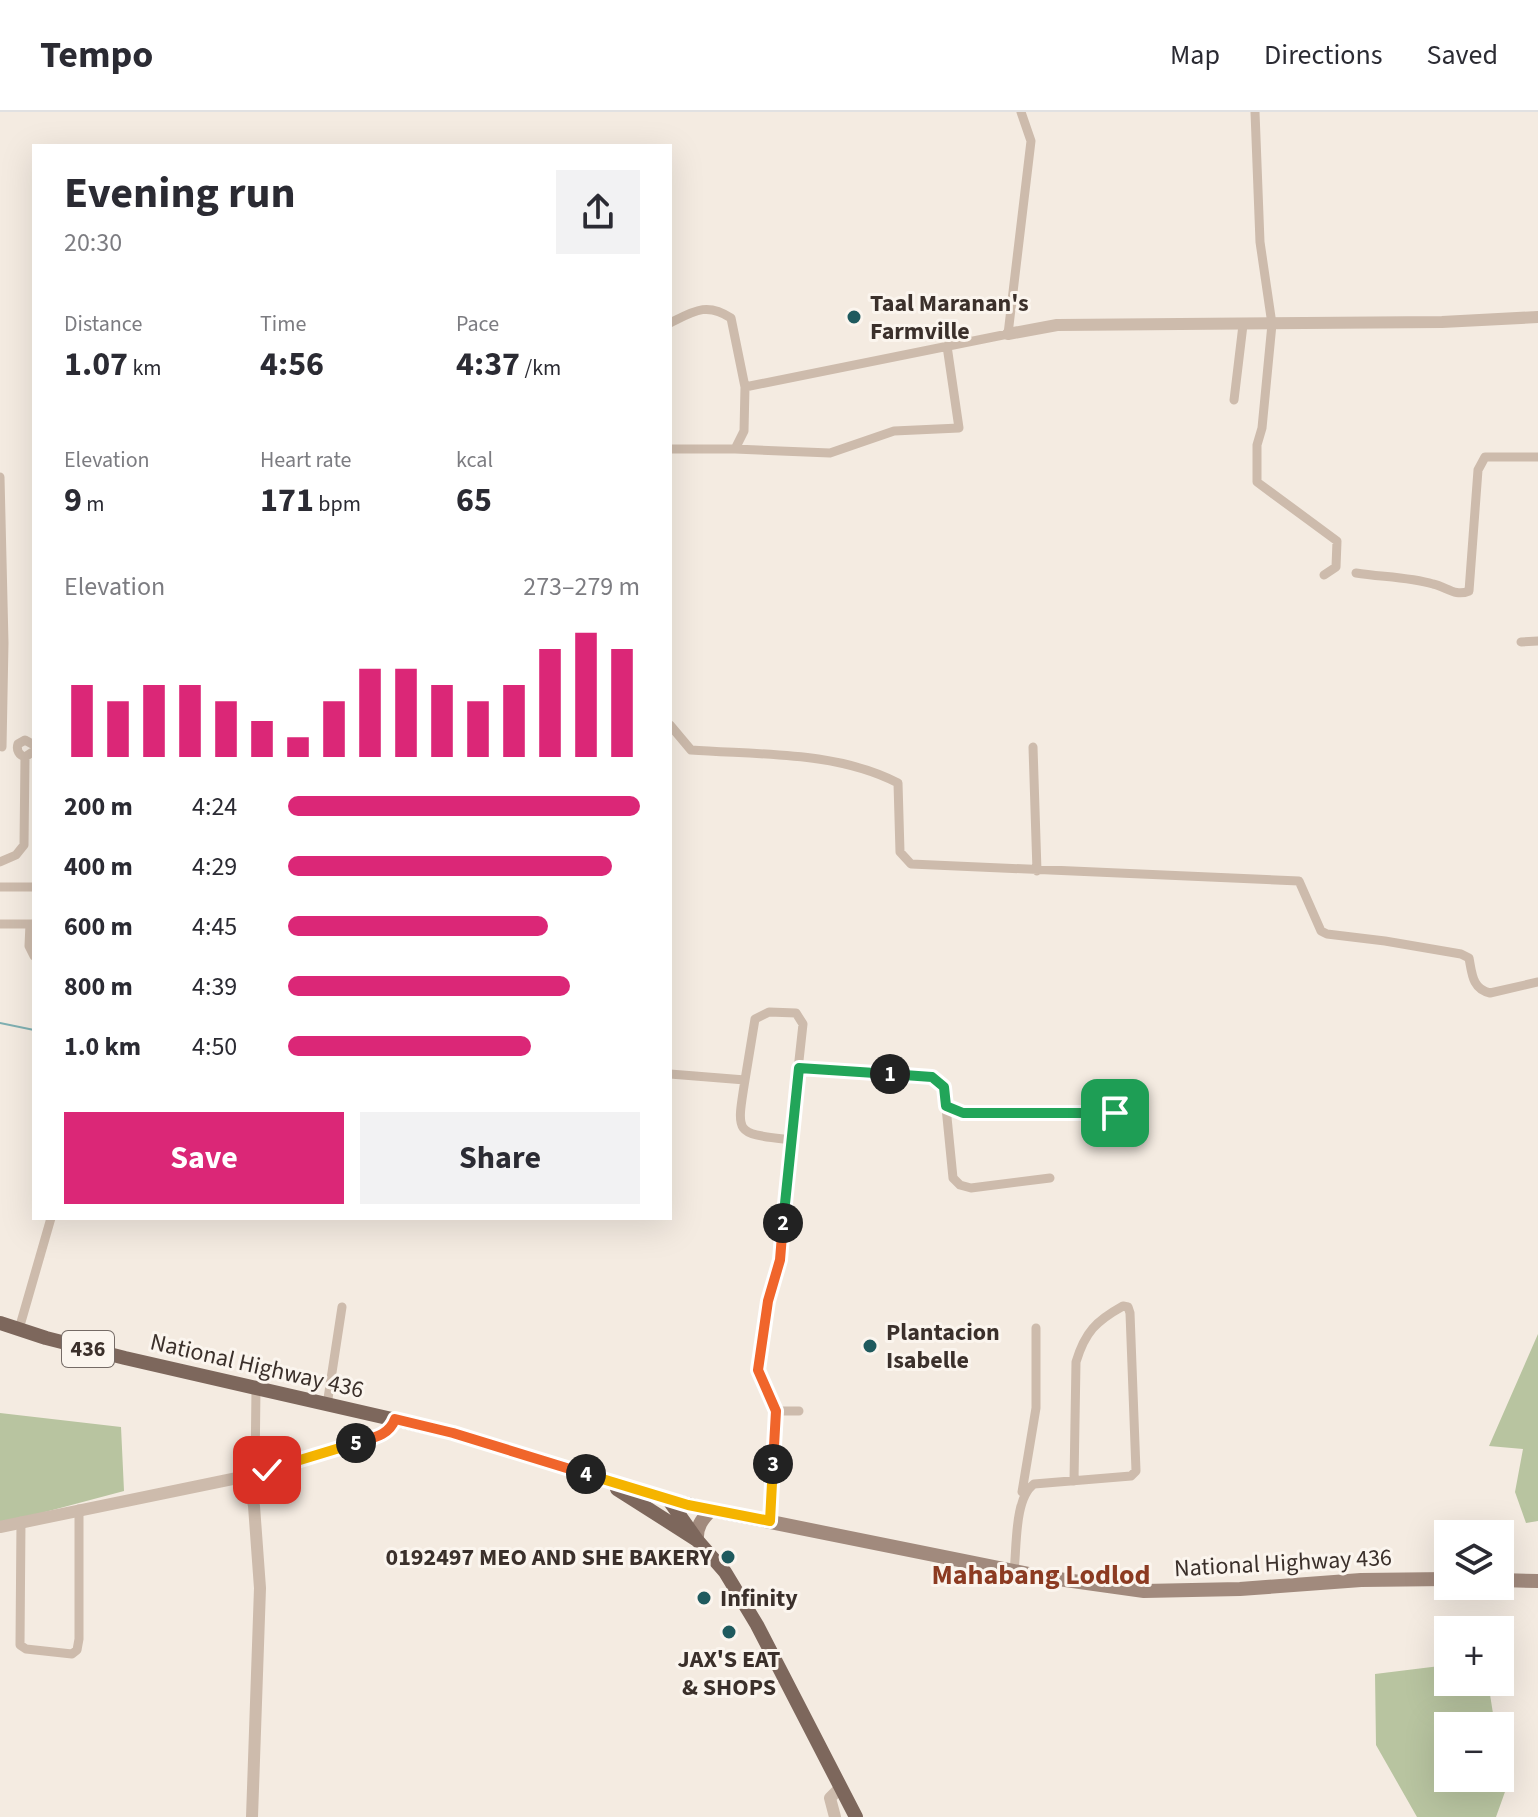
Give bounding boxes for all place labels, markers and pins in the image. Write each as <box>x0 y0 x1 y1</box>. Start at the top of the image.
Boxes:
place label: Taal Maranan's Farmville <box>870 286 1029 349</box>
marker: Taal Maranan's Farmville <box>845 308 863 326</box>
pin: 1 <box>870 1054 910 1094</box>
pin <box>1081 1079 1149 1147</box>
pin: 2 <box>763 1203 803 1243</box>
place label: Plantacion Isabelle <box>886 1315 1000 1378</box>
marker: Plantacion Isabelle <box>861 1337 879 1355</box>
pin: 5 <box>336 1423 376 1463</box>
pin <box>233 1436 301 1504</box>
pin: 3 <box>753 1444 793 1484</box>
pin: 4 <box>566 1454 606 1494</box>
place label: 0192497 MEO AND SHE BAKERY <box>385 1540 712 1575</box>
marker: 0192497 MEO AND SHE BAKERY <box>719 1548 737 1566</box>
place label: Infinity <box>720 1581 798 1616</box>
marker: Infinity <box>695 1589 713 1607</box>
marker: JAX'S EAT & SHOPS <box>720 1623 738 1641</box>
place label: JAX'S EAT & SHOPS <box>678 1642 780 1705</box>

